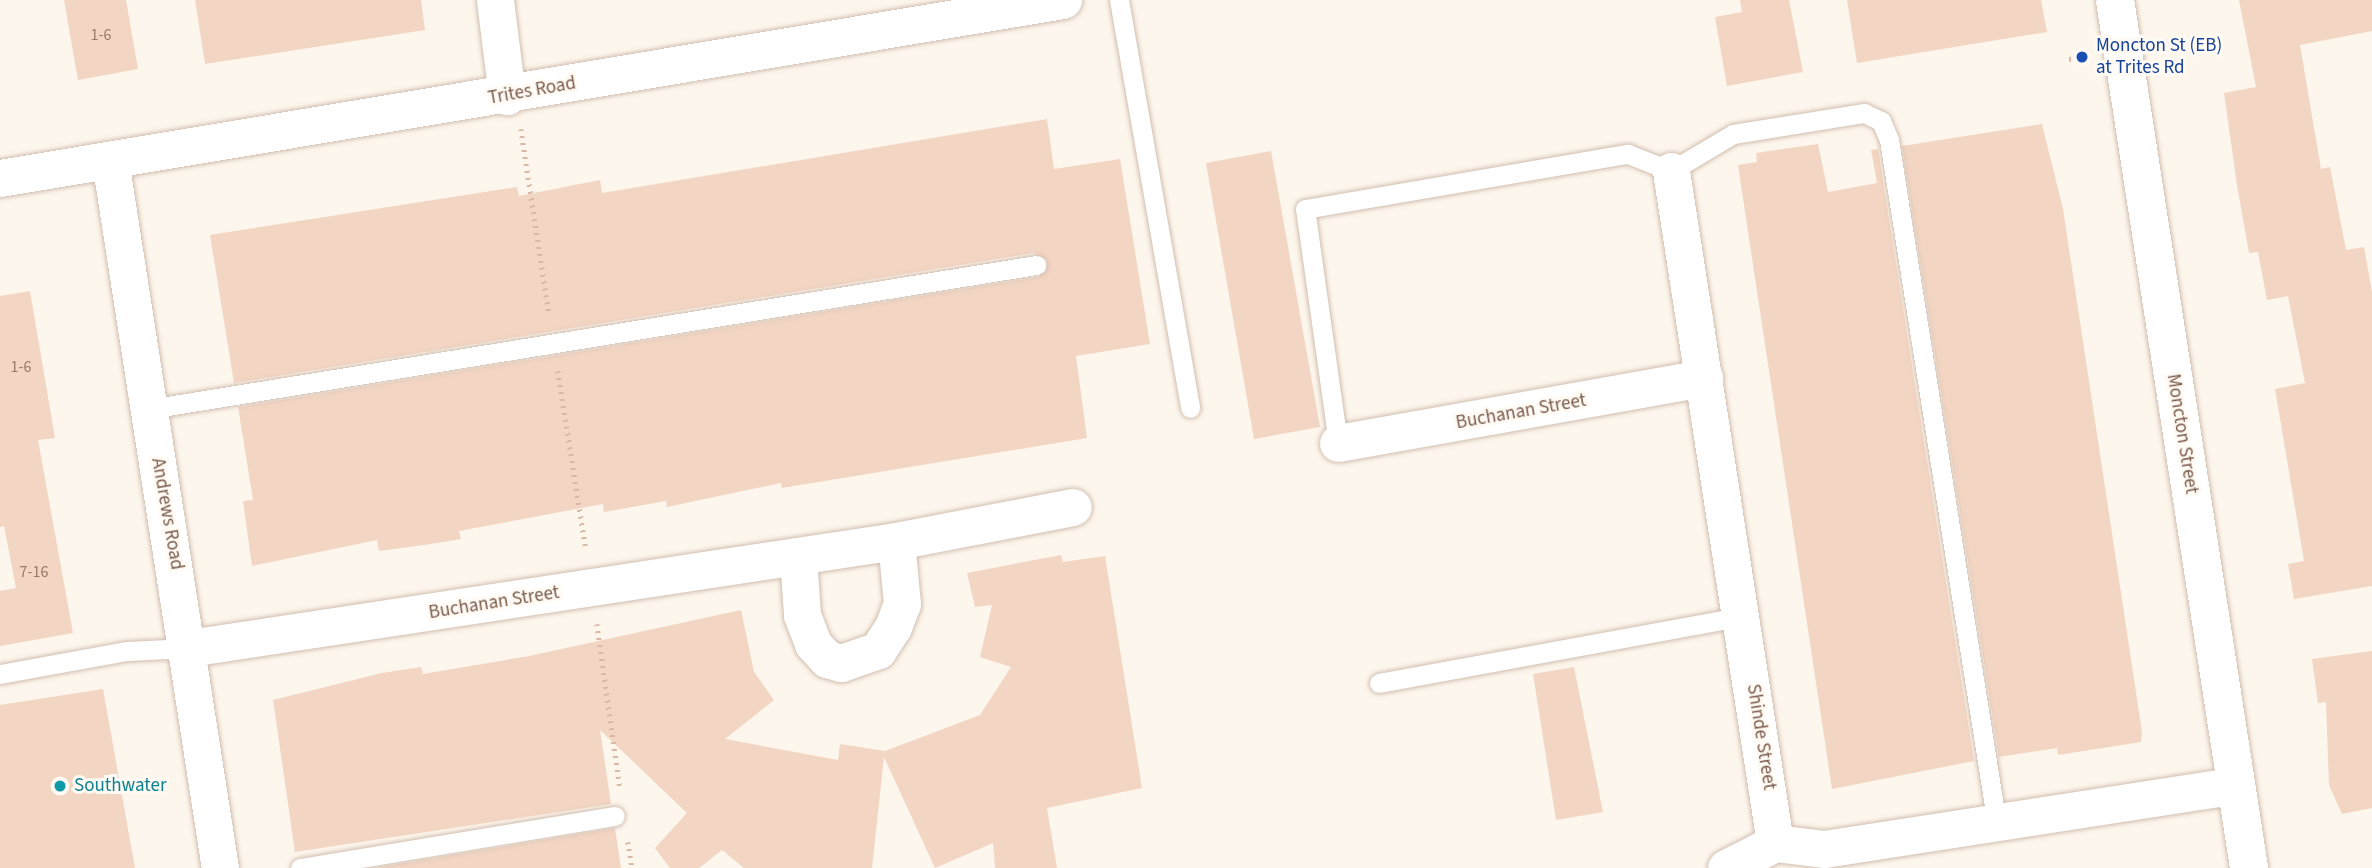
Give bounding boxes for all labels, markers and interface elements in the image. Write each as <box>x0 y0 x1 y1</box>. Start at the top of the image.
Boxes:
house number: 1-6 <box>91 25 111 45</box>
place label: Moncton St (EB) at Trites Rd <box>2096 35 2222 79</box>
marker: Moncton St (EB) at Trites Rd <box>2074 49 2090 65</box>
street label: Trites Road <box>486 72 578 110</box>
house number: 1-6 <box>11 357 31 377</box>
street label: Moncton Street <box>2161 372 2203 496</box>
street label: Buchanan Street <box>1454 389 1588 435</box>
street label: Andrews Road <box>146 456 188 572</box>
house number: 7-16 <box>20 562 48 582</box>
street label: Buchanan Street <box>427 581 561 625</box>
street label: Shinde Street <box>1741 682 1781 792</box>
place label: Southwater <box>74 775 167 797</box>
marker: Southwater <box>52 778 68 794</box>

